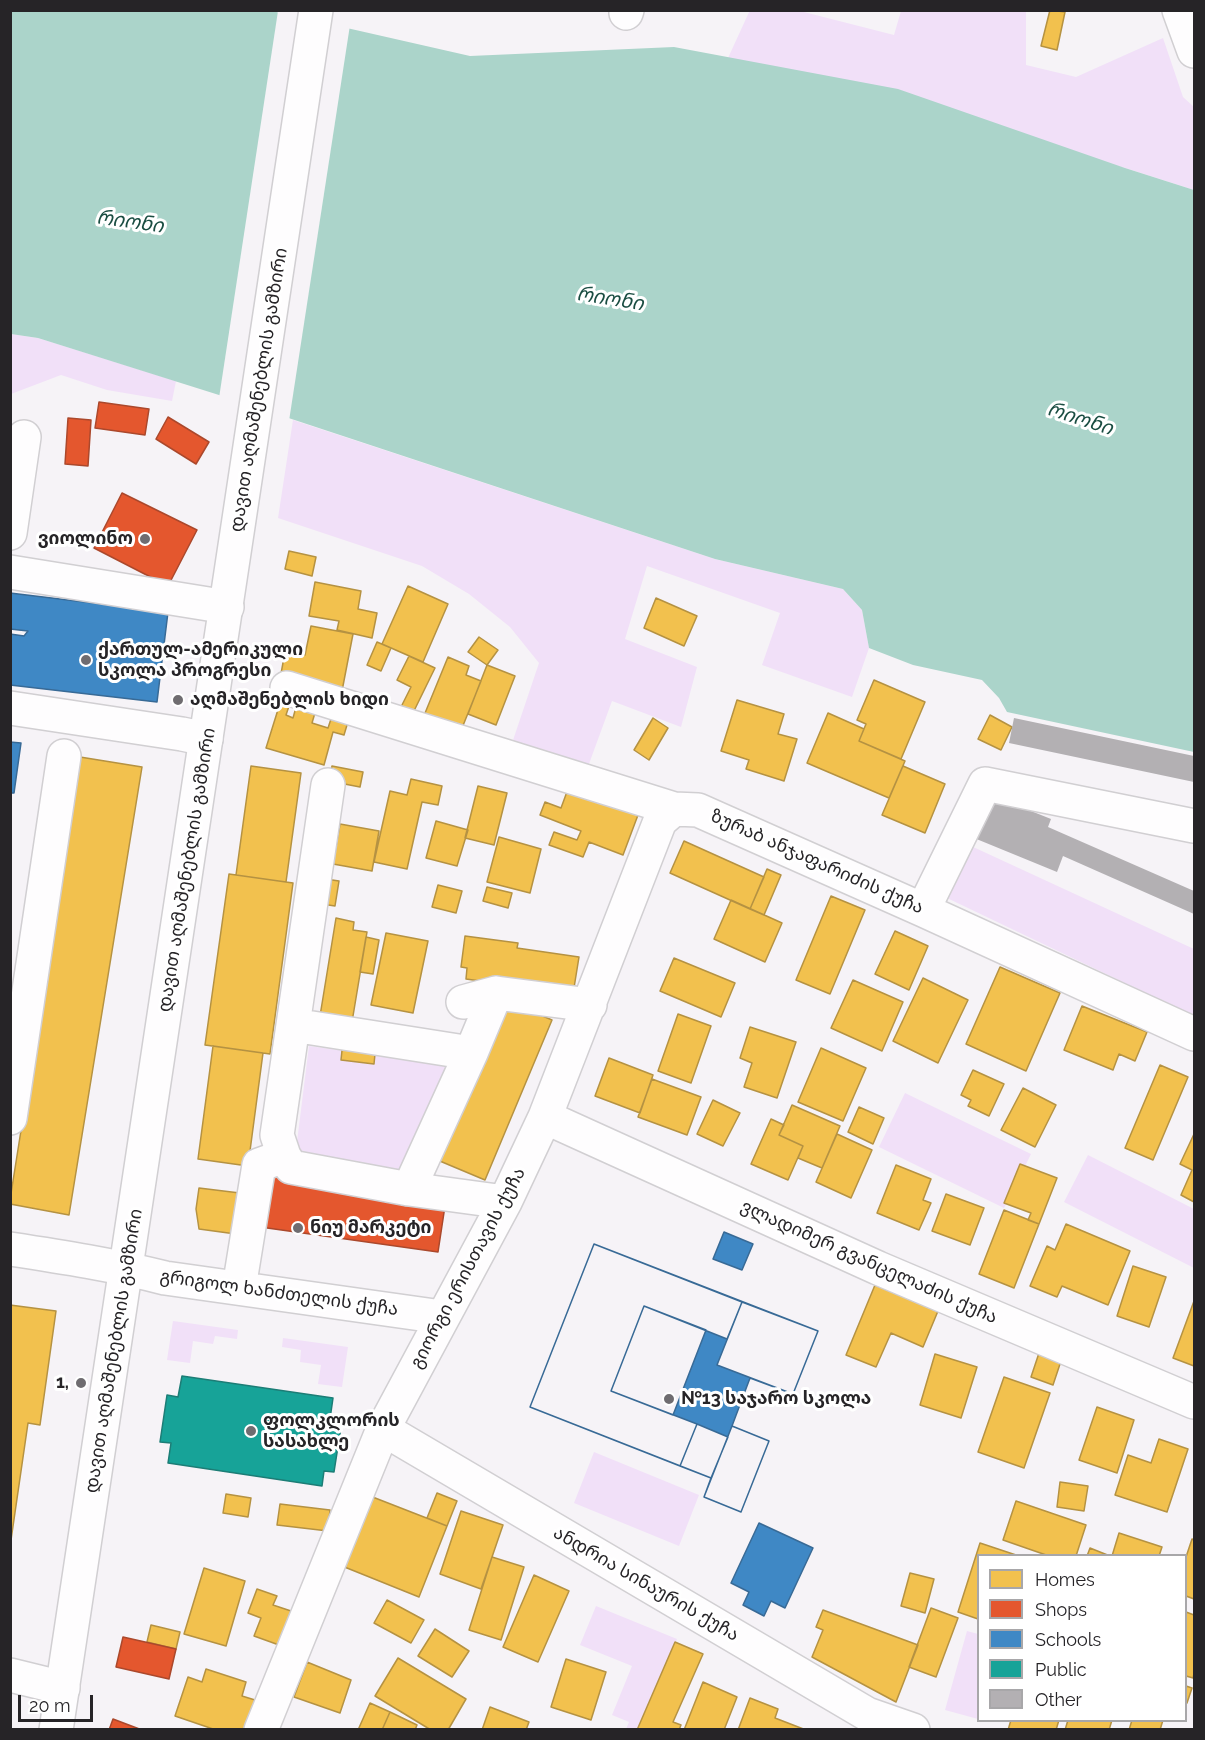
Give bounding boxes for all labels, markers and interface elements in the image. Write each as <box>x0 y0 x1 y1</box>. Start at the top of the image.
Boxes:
water label: რიონი <box>95 205 165 239</box>
street label: დავით აღმაშენებლის გამზირი <box>226 246 292 534</box>
water label: რიონი <box>575 282 645 316</box>
water label: რიონი <box>1044 397 1116 441</box>
place label: ვიოლინო <box>38 528 133 550</box>
marker: ვიოლინო <box>138 532 152 546</box>
place label: ქართულ-ამერიკული სკოლა პროგრესი <box>98 639 303 682</box>
marker: ქართულ-ამერიკული სკოლა პროგრესი <box>79 653 93 667</box>
place label: აღმაშენებლის ხიდი <box>190 689 389 711</box>
marker: აღმაშენებლის ხიდი <box>171 693 185 707</box>
street label: დავით აღმაშენებლის გამზირი <box>154 726 220 1014</box>
street label: ზურაბ ანჯაფარიძის ქუჩა <box>707 805 927 919</box>
street label: გიორგი ერისთავის ქუჩა <box>406 1164 530 1372</box>
street label: ვლადიმერ გვანცელაძის ქუჩა <box>737 1195 1001 1329</box>
street label: დავით აღმაშენებლის გამზირი <box>81 1207 147 1495</box>
place label: ნიუ მარკეტი <box>310 1217 431 1239</box>
marker: ნიუ მარკეტი <box>291 1221 305 1235</box>
street label: გრიგოლ ხანძთელის ქუჩა <box>159 1266 399 1320</box>
place label: 1, <box>56 1372 69 1394</box>
marker: 1, <box>74 1376 88 1390</box>
place label: №13 საჯარო სკოლა <box>681 1388 871 1410</box>
marker: №13 საჯარო სკოლა <box>662 1392 676 1406</box>
place label: ფოლკლორის სასახლე <box>263 1410 400 1452</box>
marker: ფოლკლორის სასახლე <box>244 1424 258 1438</box>
street label: ანდრია სინაურის ქუჩა <box>549 1522 743 1646</box>
legend <box>977 1554 1187 1722</box>
text: Homes <box>1035 1569 1095 1590</box>
text: Shops <box>1035 1599 1087 1620</box>
text: Schools <box>1035 1629 1101 1650</box>
text: Public <box>1035 1659 1087 1680</box>
scale bar <box>21 1683 96 1721</box>
text: Other <box>1035 1689 1082 1710</box>
text: 20 m <box>29 1695 71 1716</box>

